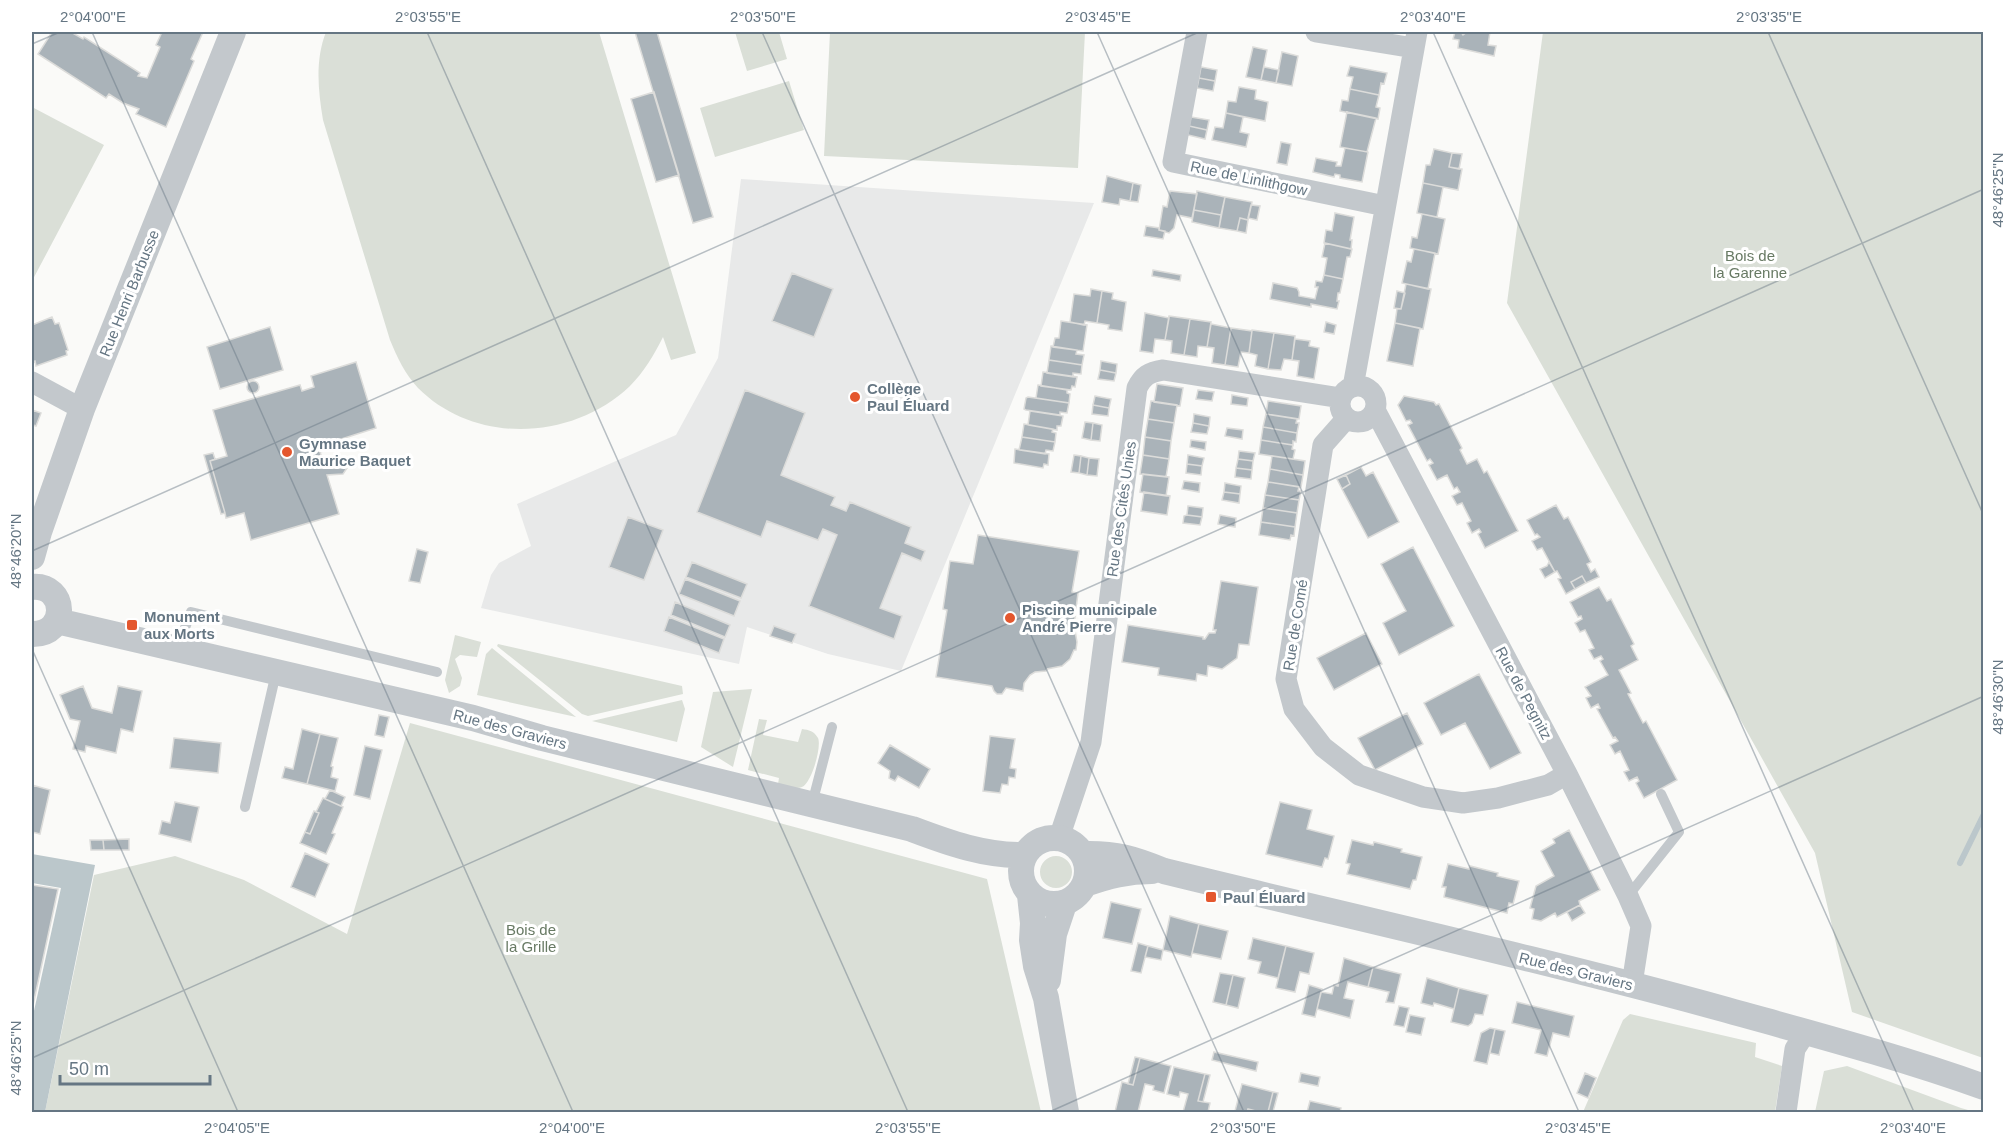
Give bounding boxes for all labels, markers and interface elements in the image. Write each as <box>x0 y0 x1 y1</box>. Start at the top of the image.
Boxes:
text: 2°04'00"E <box>60 8 126 25</box>
text: 2°03'55"E <box>395 8 461 25</box>
text: 2°03'50"E <box>730 8 796 25</box>
text: 2°03'45"E <box>1065 8 1131 25</box>
text: 2°03'40"E <box>1400 8 1466 25</box>
text: 2°03'35"E <box>1736 8 1802 25</box>
text: 48°46'25"N <box>1989 152 2006 228</box>
street label: Rue de Linlithgow <box>1189 157 1309 199</box>
street label: Rue Henri Barbusse <box>96 227 162 359</box>
park label: Bois de la Garenne <box>1713 247 1787 281</box>
place label: Collège Paul Éluard <box>867 380 950 414</box>
marker: Collège Paul Éluard <box>848 390 862 404</box>
place label: Gymnase Maurice Baquet <box>299 435 411 469</box>
street label: Rue des Cités Unies <box>1103 440 1139 578</box>
marker: Gymnase Maurice Baquet <box>280 445 294 459</box>
text: 48°46'20"N <box>7 513 24 589</box>
street label: Rue de Comé <box>1279 578 1311 672</box>
place label: Piscine municipale André Pierre <box>1022 601 1157 635</box>
place label: Monument aux Morts <box>144 608 220 642</box>
marker: Piscine municipale André Pierre <box>1003 611 1017 625</box>
marker: Monument aux Morts <box>125 618 139 632</box>
street label: Rue de Pegnitz <box>1492 644 1556 742</box>
text: 48°46'30"N <box>1989 659 2006 735</box>
street label: Rue des Graviers <box>451 706 569 752</box>
place label: Paul Éluard <box>1223 889 1306 906</box>
marker: Paul Éluard <box>1204 890 1218 904</box>
park label: Bois de la Grille <box>506 921 556 955</box>
street label: Rue des Graviers <box>1517 949 1635 993</box>
text: 48°46'25"N <box>7 1020 24 1096</box>
scale bar <box>60 1048 210 1086</box>
text: 50 m <box>69 1059 109 1079</box>
text: 2°04'05"E <box>204 1119 270 1136</box>
text: 2°04'00"E <box>539 1119 605 1136</box>
text: 2°03'55"E <box>875 1119 941 1136</box>
text: 2°03'50"E <box>1210 1119 1276 1136</box>
text: 2°03'45"E <box>1545 1119 1611 1136</box>
text: 2°03'40"E <box>1880 1119 1946 1136</box>

